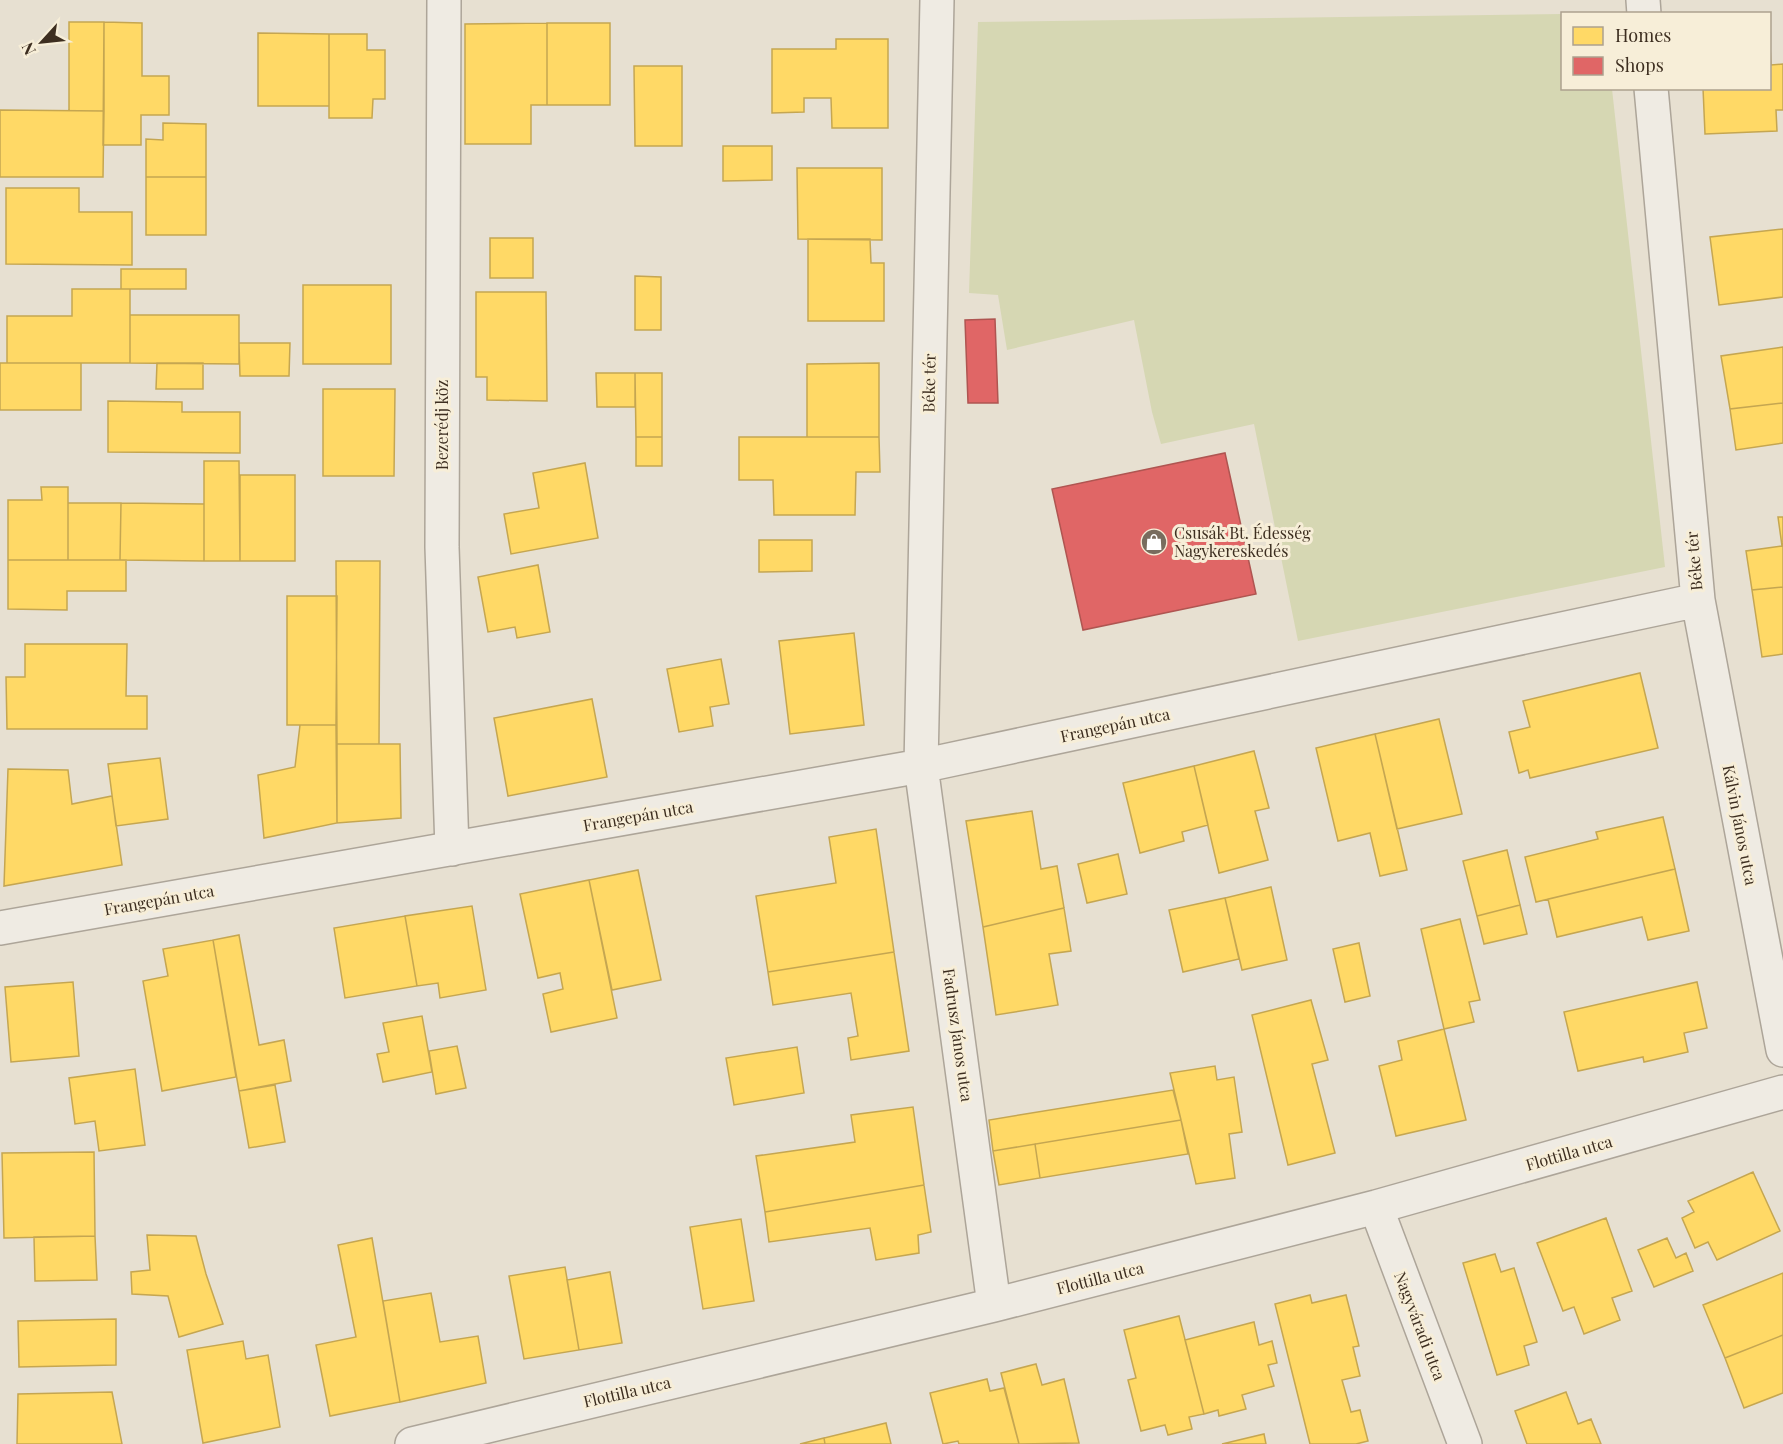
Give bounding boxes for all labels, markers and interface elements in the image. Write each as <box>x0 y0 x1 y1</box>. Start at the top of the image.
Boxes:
north arrow <box>12 12 72 72</box>
legend <box>1561 12 1771 90</box>
text: Homes <box>1615 23 1671 47</box>
text: N <box>16 39 40 59</box>
text: Shops <box>1615 53 1664 77</box>
street label: Béke tér <box>917 353 940 413</box>
street label: Bezerédj köz <box>431 379 452 470</box>
place label: Csusák Bt. Édesség Nagykereskedés <box>1174 522 1311 561</box>
shop icon: Csusák Bt. Édesség Nagykereskedés <box>1139 527 1169 557</box>
street label: Béke tér <box>1680 531 1707 591</box>
street label: Frangepán utca <box>1058 703 1172 746</box>
street label: Kálvin János utca <box>1719 763 1762 887</box>
street label: Frangepán utca <box>581 795 695 836</box>
street label: Frangepán utca <box>102 879 216 920</box>
street label: Fadrusz János utca <box>939 967 978 1103</box>
street label: Flottilla utca <box>1523 1130 1615 1175</box>
street label: Flottilla utca <box>1054 1257 1146 1298</box>
street label: Nagyváradi utca <box>1390 1269 1451 1383</box>
street label: Flottilla utca <box>581 1371 673 1412</box>

